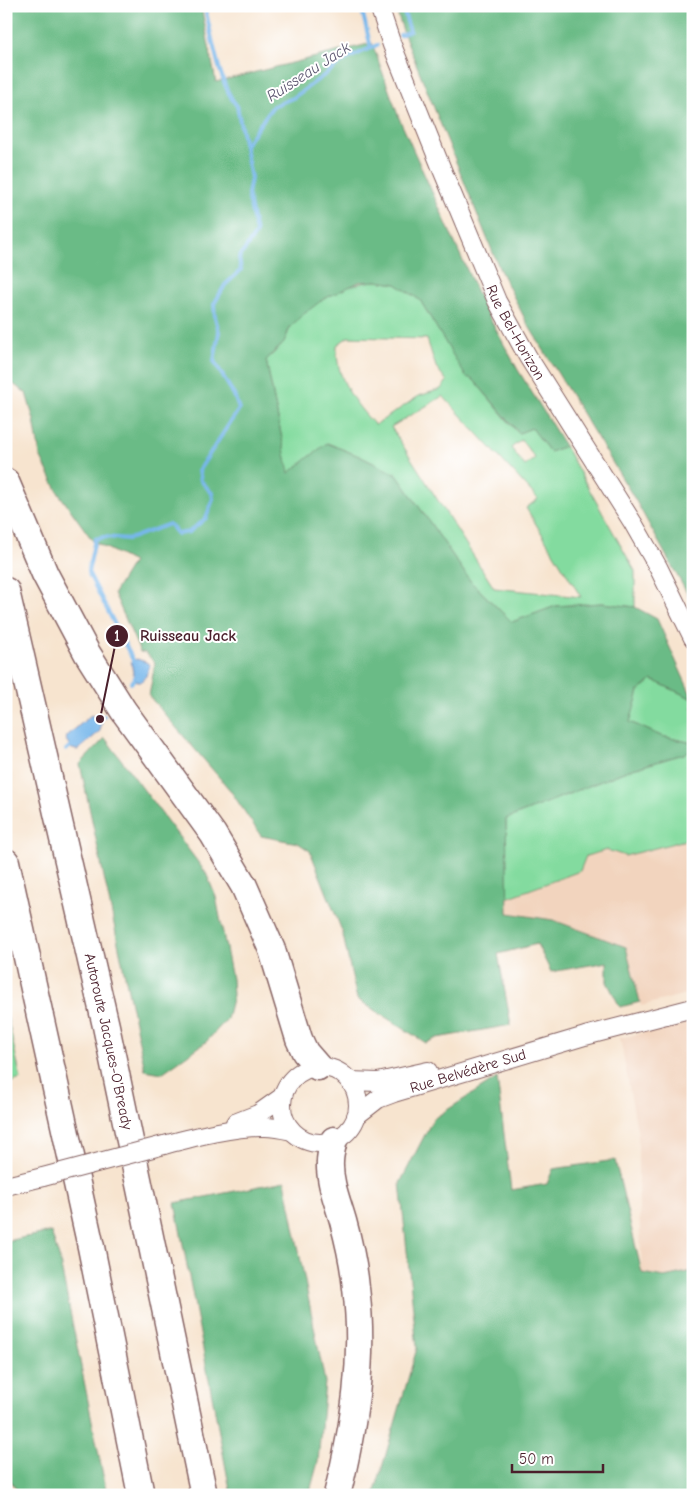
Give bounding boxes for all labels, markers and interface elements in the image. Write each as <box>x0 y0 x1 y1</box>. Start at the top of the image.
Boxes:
water label: Ruisseau Jack <box>263 38 354 105</box>
street label: Rue Bel-Horizon <box>482 282 549 383</box>
callout: Ruisseau Jack <box>105 620 246 651</box>
text: 1 <box>114 627 120 645</box>
text: Ruisseau Jack <box>140 627 236 645</box>
street label: Autoroute Jacques-O'Bready <box>81 951 137 1132</box>
street label: Rue Belvédère Sud <box>408 1045 528 1097</box>
scale bar <box>512 1441 603 1473</box>
text: 50 m <box>519 1450 554 1468</box>

